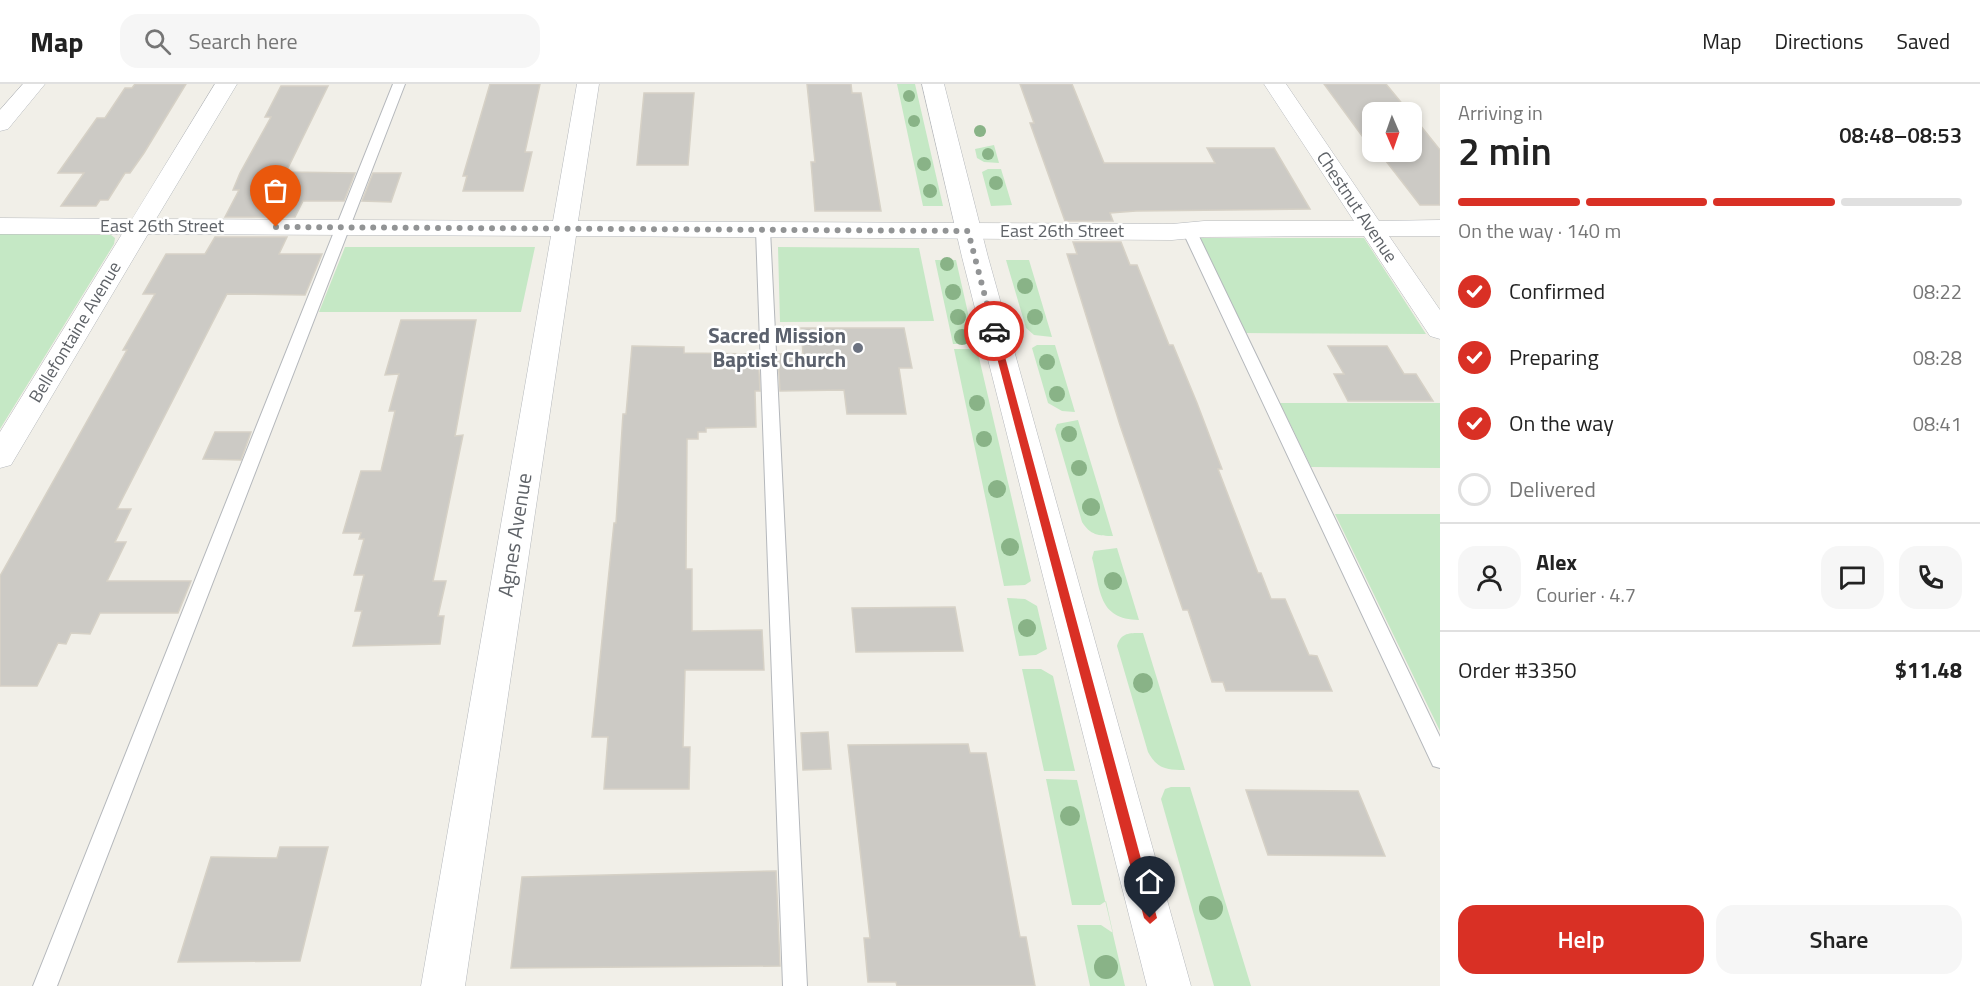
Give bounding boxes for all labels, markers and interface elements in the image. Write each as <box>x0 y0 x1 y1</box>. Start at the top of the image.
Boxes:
search box <box>120 14 540 68</box>
text: Map <box>30 20 84 63</box>
text: Search here <box>189 24 298 58</box>
icon: search <box>141 25 174 58</box>
text: Map <box>1702 25 1742 57</box>
text: Directions <box>1775 25 1864 57</box>
text: Saved <box>1897 25 1950 57</box>
text: Arriving in <box>1458 97 1543 128</box>
north arrow <box>1362 102 1422 162</box>
map controls <box>1362 102 1422 162</box>
text: 08:48–08:53 <box>1839 118 1962 152</box>
text: 2 min <box>1458 121 1552 180</box>
street label: Chestnut Avenue <box>1310 146 1405 268</box>
pin <box>250 165 301 227</box>
icon: bag <box>259 174 292 207</box>
street label: East 26th Street <box>100 212 225 239</box>
text: On the way · 140 m <box>1458 215 1621 246</box>
street label: East 26th Street <box>1000 217 1125 244</box>
street label: Bellefontaine Avenue <box>22 256 128 408</box>
text: Confirmed <box>1509 274 1605 308</box>
icon: check <box>1458 275 1491 308</box>
text: 08:22 <box>1913 276 1962 307</box>
courier <box>964 301 1024 361</box>
icon: car <box>978 315 1011 348</box>
place label: Sacred Mission Baptist Church <box>708 319 846 375</box>
text: Preparing <box>1509 340 1599 374</box>
marker: Sacred Mission Baptist Church <box>851 341 865 355</box>
icon: check <box>1458 341 1491 374</box>
text: 08:28 <box>1913 342 1962 373</box>
text: On the way <box>1509 406 1614 440</box>
icon: check <box>1458 407 1491 440</box>
text: 08:41 <box>1913 408 1962 439</box>
street label: Agnes Avenue <box>488 471 540 599</box>
text: Delivered <box>1509 472 1596 506</box>
text: Alex <box>1536 545 1577 579</box>
button: person <box>1458 546 1521 609</box>
button: chat <box>1821 546 1884 609</box>
button: phone <box>1899 546 1962 609</box>
text: Courier · 4.7 <box>1536 579 1636 610</box>
text: Order #3350 <box>1458 653 1577 687</box>
text: $11.48 <box>1895 653 1962 687</box>
pin <box>1124 856 1175 918</box>
icon: home <box>1133 865 1166 898</box>
button: Help <box>1458 905 1704 974</box>
button: Share <box>1716 905 1962 974</box>

